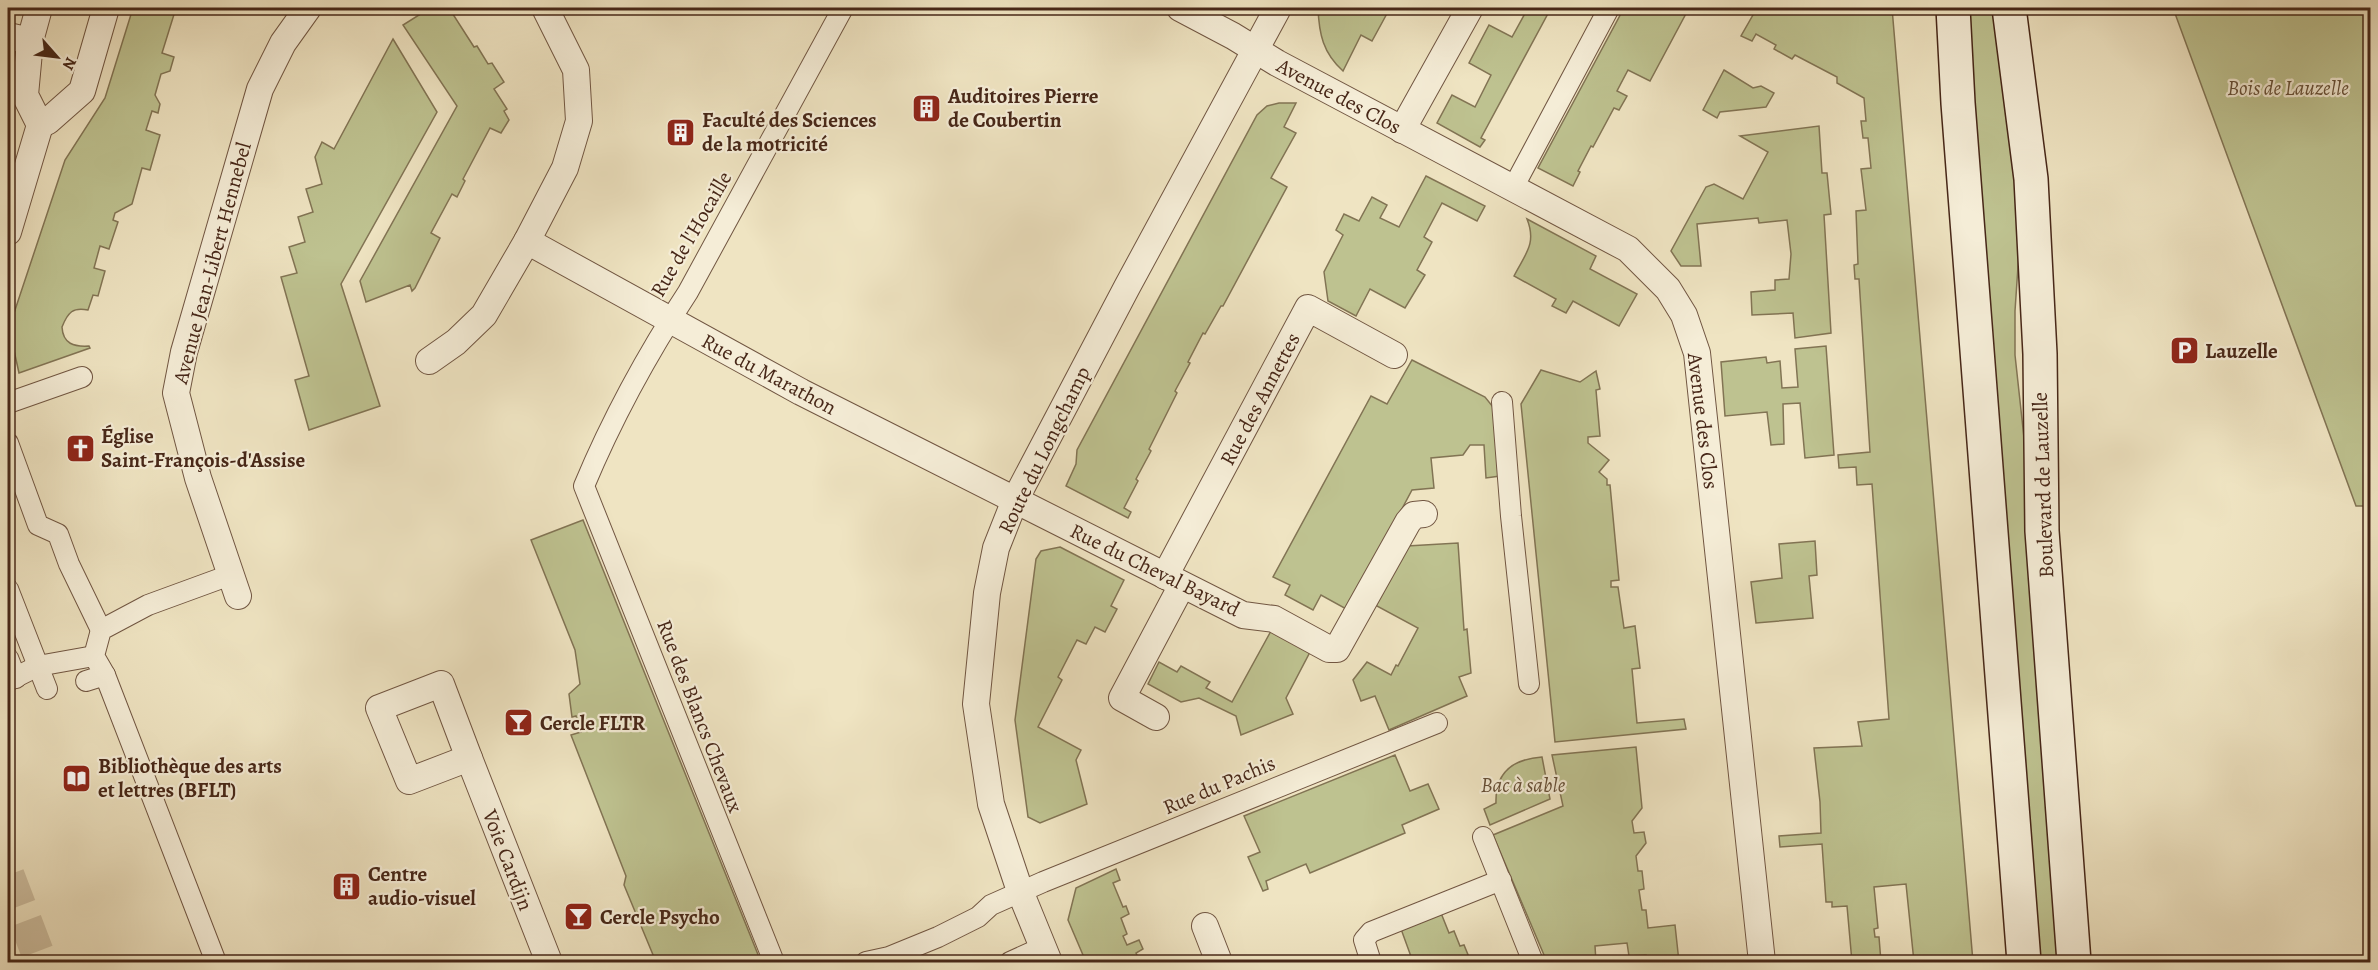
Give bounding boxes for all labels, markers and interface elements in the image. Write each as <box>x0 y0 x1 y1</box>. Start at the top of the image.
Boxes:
north arrow <box>27 27 87 87</box>
street label: Avenue des Clos <box>1271 51 1406 141</box>
text: N <box>57 53 82 74</box>
park label: Bois de Lauzelle <box>2227 74 2349 102</box>
place label: Auditoires Pierre de Coubertin <box>947 82 1099 134</box>
building icon: Auditoires Pierre de Coubertin <box>911 92 943 124</box>
place label: Faculté des Sciences de la motricité <box>702 106 877 158</box>
building icon: Faculté des Sciences de la motricité <box>665 116 697 148</box>
street label: Avenue Jean-Libert Hennebel <box>166 139 258 388</box>
street label: Rue de l'Hocaille <box>644 166 738 302</box>
street label: Rue du Marathon <box>697 327 841 421</box>
street label: Rue des Annettes <box>1213 328 1307 470</box>
parking icon: Lauzelle <box>2168 335 2200 367</box>
place label: Lauzelle <box>2205 337 2278 365</box>
street label: Avenue des Clos <box>1681 350 1725 491</box>
street label: Route du Longchamp <box>991 362 1097 538</box>
street label: Boulevard de Lauzelle <box>2026 392 2060 578</box>
place label: Église Saint-François-d'Assise <box>101 422 305 474</box>
church icon: Église Saint-François-d'Assise <box>64 432 96 464</box>
street label: Rue du Cheval Bayard <box>1065 517 1245 624</box>
street label: Rue des Blancs Chevaux <box>650 615 750 817</box>
bar icon: Cercle FLTR <box>503 707 535 739</box>
place label: Cercle FLTR <box>540 709 646 737</box>
street label: Rue du Pachis <box>1159 749 1279 821</box>
place label: Bibliothèque des arts et lettres (BFLT) <box>98 752 282 804</box>
library icon: Bibliothèque des arts et lettres (BFLT) <box>61 762 93 794</box>
park label: Bac à sable <box>1481 771 1566 799</box>
street label: Voie Cardijn <box>476 805 540 914</box>
place label: Centre audio-visuel <box>368 860 476 912</box>
building icon: Centre audio-visuel <box>331 870 363 902</box>
bar icon: Cercle Psycho <box>563 901 595 933</box>
place label: Cercle Psycho <box>600 903 720 931</box>

